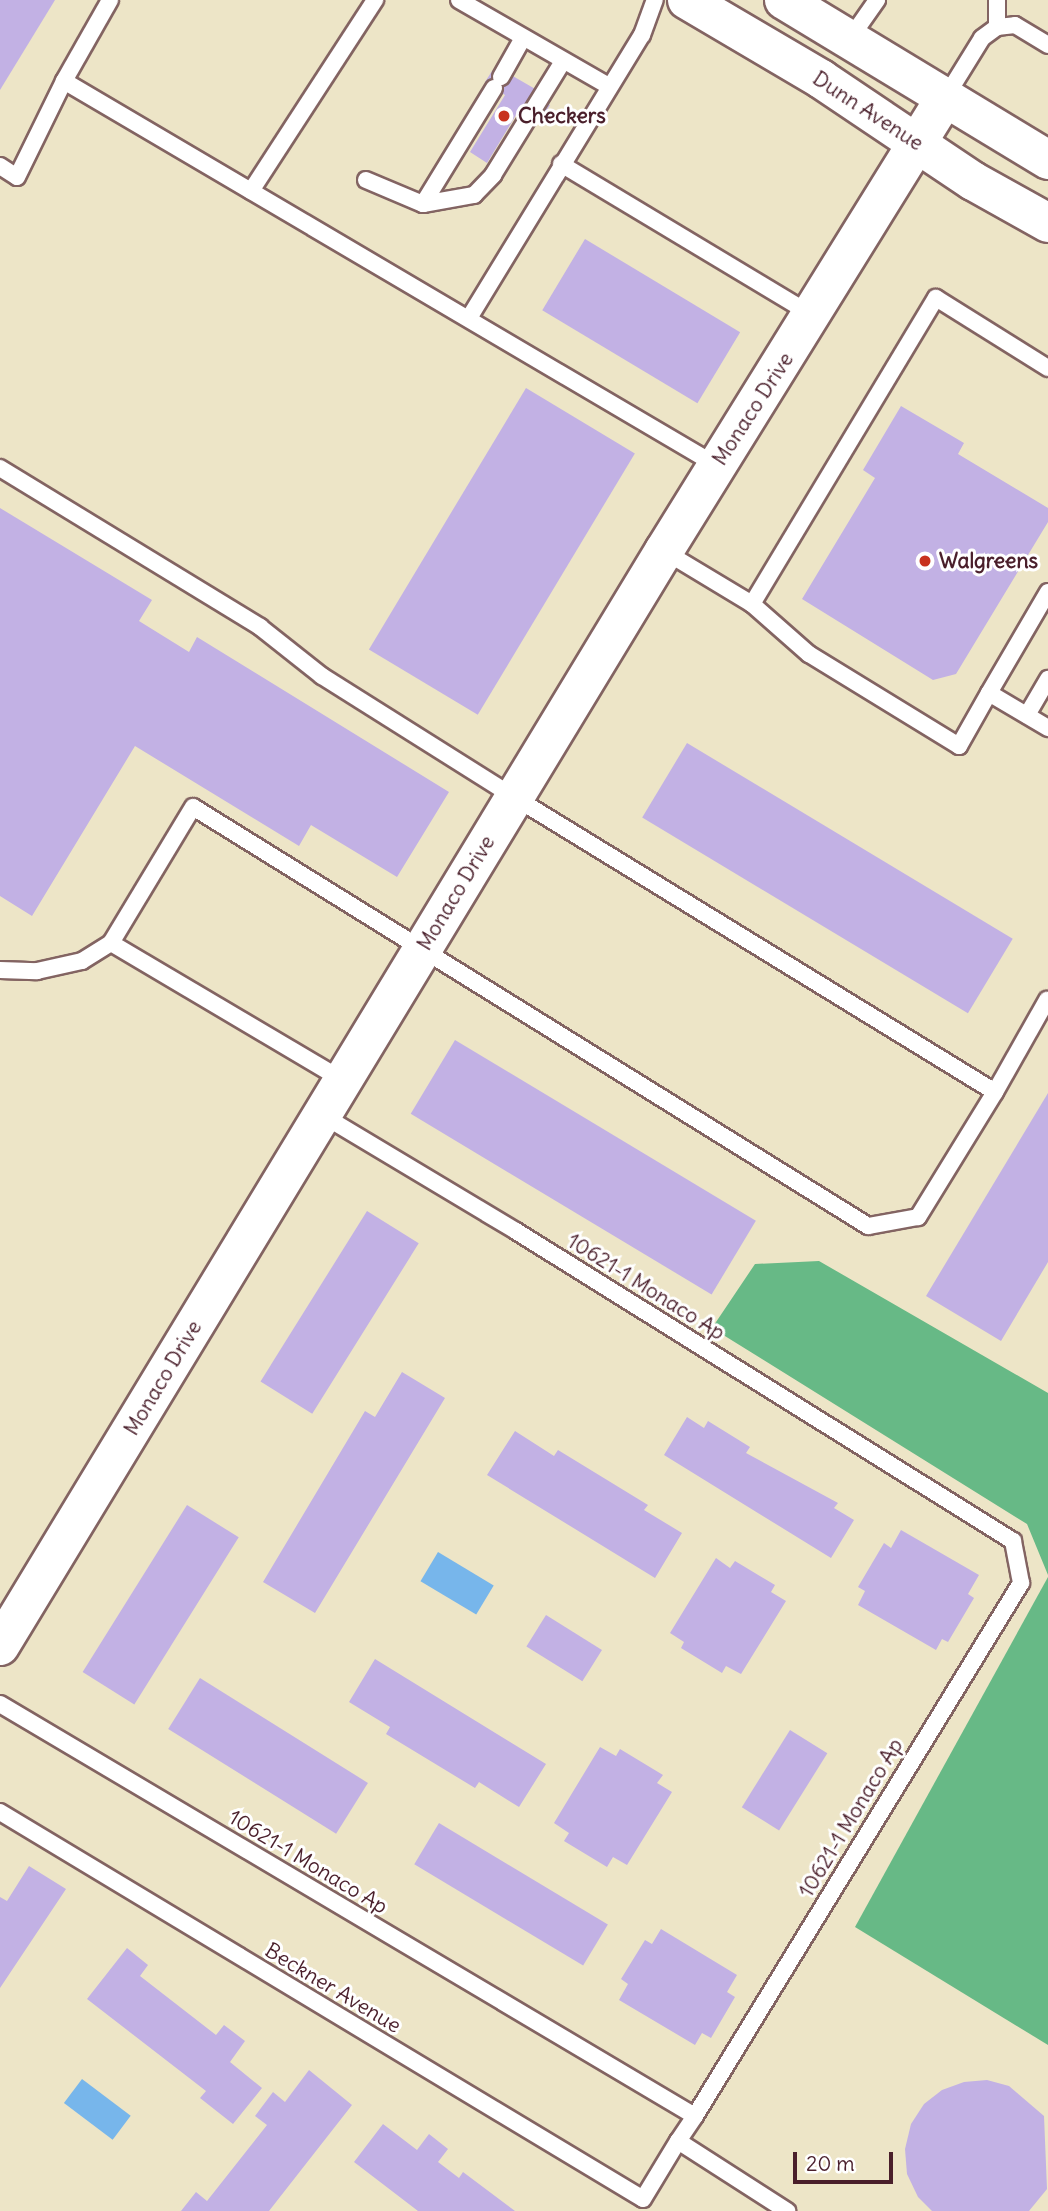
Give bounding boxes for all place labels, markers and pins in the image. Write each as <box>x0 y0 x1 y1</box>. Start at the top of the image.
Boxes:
place label: Checkers <box>518 103 606 129</box>
marker: Checkers <box>496 108 512 124</box>
place label: Walgreens <box>939 548 1038 574</box>
marker: Walgreens <box>917 553 933 569</box>

